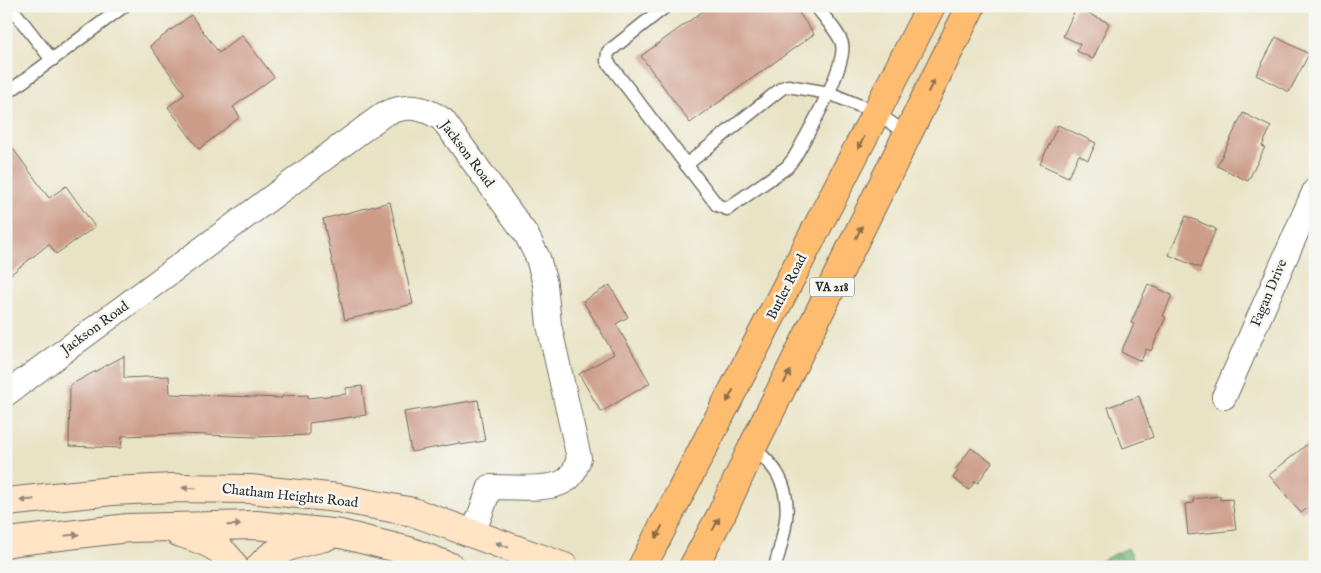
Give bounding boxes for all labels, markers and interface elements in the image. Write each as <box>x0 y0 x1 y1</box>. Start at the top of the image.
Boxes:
one-way arrow <box>927 79 935 93</box>
street label: Jackson Road <box>435 115 498 192</box>
one-way arrow <box>857 136 865 151</box>
one-way arrow <box>855 225 863 239</box>
street label: Butler Road <box>763 251 811 323</box>
street label: Fagan Drive <box>1247 256 1291 329</box>
road number: VA 218 <box>810 278 854 296</box>
street label: Jackson Road <box>56 297 133 360</box>
one-way arrow <box>783 370 791 385</box>
one-way arrow <box>726 389 734 403</box>
street label: Chatham Heights Road <box>221 480 360 512</box>
one-way arrow <box>181 484 197 492</box>
one-way arrow <box>19 496 35 504</box>
one-way arrow <box>712 516 720 531</box>
one-way arrow <box>226 521 242 529</box>
one-way arrow <box>655 525 664 538</box>
one-way arrow <box>64 530 80 538</box>
one-way arrow <box>494 541 509 548</box>

